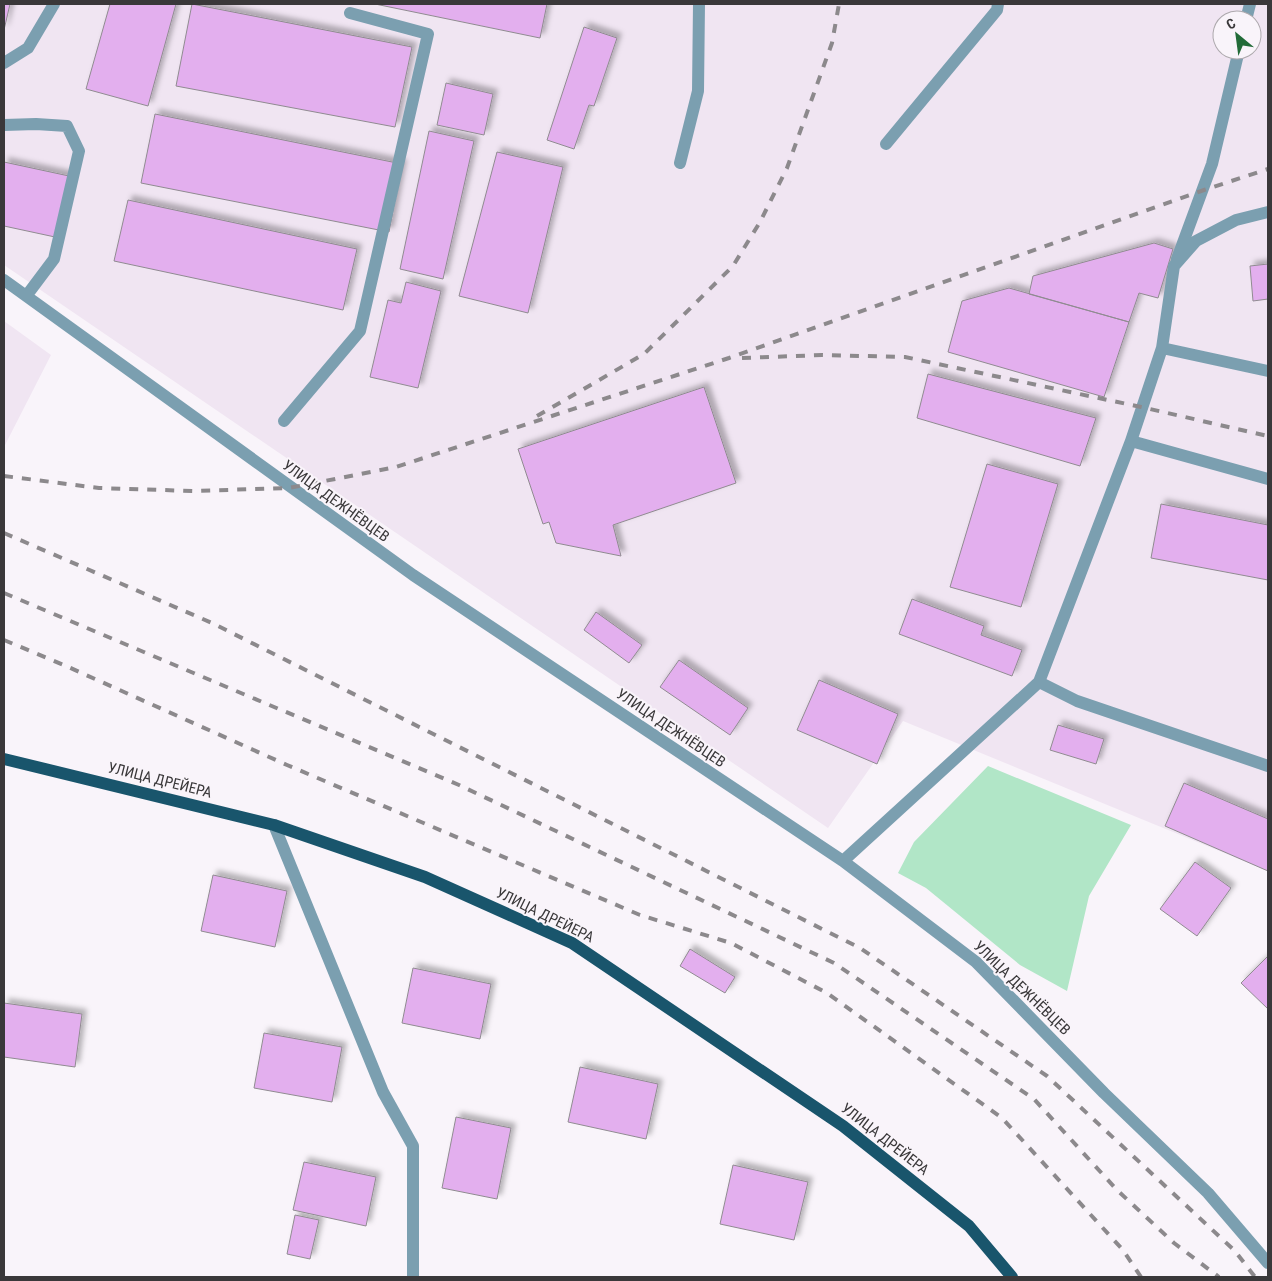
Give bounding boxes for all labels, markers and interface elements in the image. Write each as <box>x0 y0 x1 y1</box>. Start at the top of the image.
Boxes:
north arrow <box>1212 10 1262 60</box>
text: С <box>1223 15 1238 33</box>
street label: УЛИЦА ДЕЖНЁВЦЕВ <box>279 456 393 546</box>
street label: УЛИЦА ДЕЖНЁВЦЕВ <box>613 685 729 771</box>
street label: УЛИЦА ДРЕЙЕРА <box>106 758 214 802</box>
street label: УЛИЦА ДРЕЙЕРА <box>493 884 597 947</box>
street label: УЛИЦА ДЕЖНЁВЦЕВ <box>970 937 1074 1039</box>
street label: УЛИЦА ДРЕЙЕРА <box>837 1099 933 1179</box>

